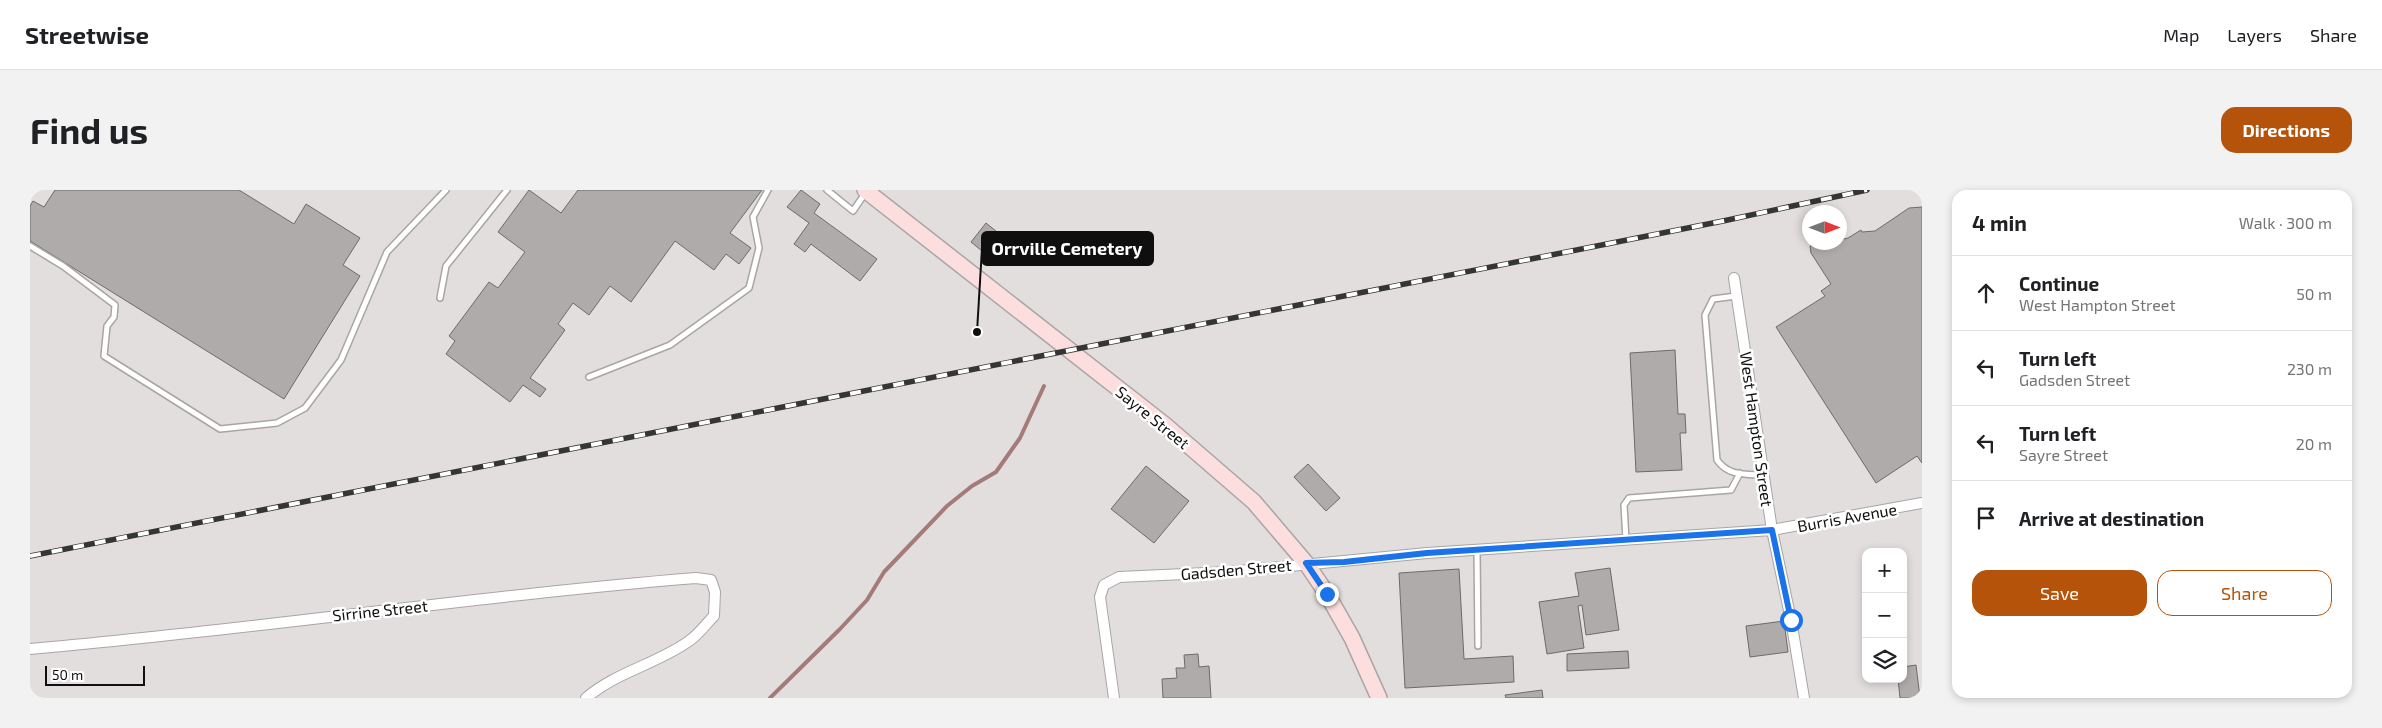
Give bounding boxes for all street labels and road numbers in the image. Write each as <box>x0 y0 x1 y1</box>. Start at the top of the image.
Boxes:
street label: West Hampton Street <box>1737 350 1777 508</box>
street label: Sayre Street <box>1112 382 1194 452</box>
street label: Burris Avenue <box>1796 499 1898 535</box>
street label: Gadsden Street <box>1180 555 1292 583</box>
street label: Sirrine Street <box>331 596 429 624</box>

